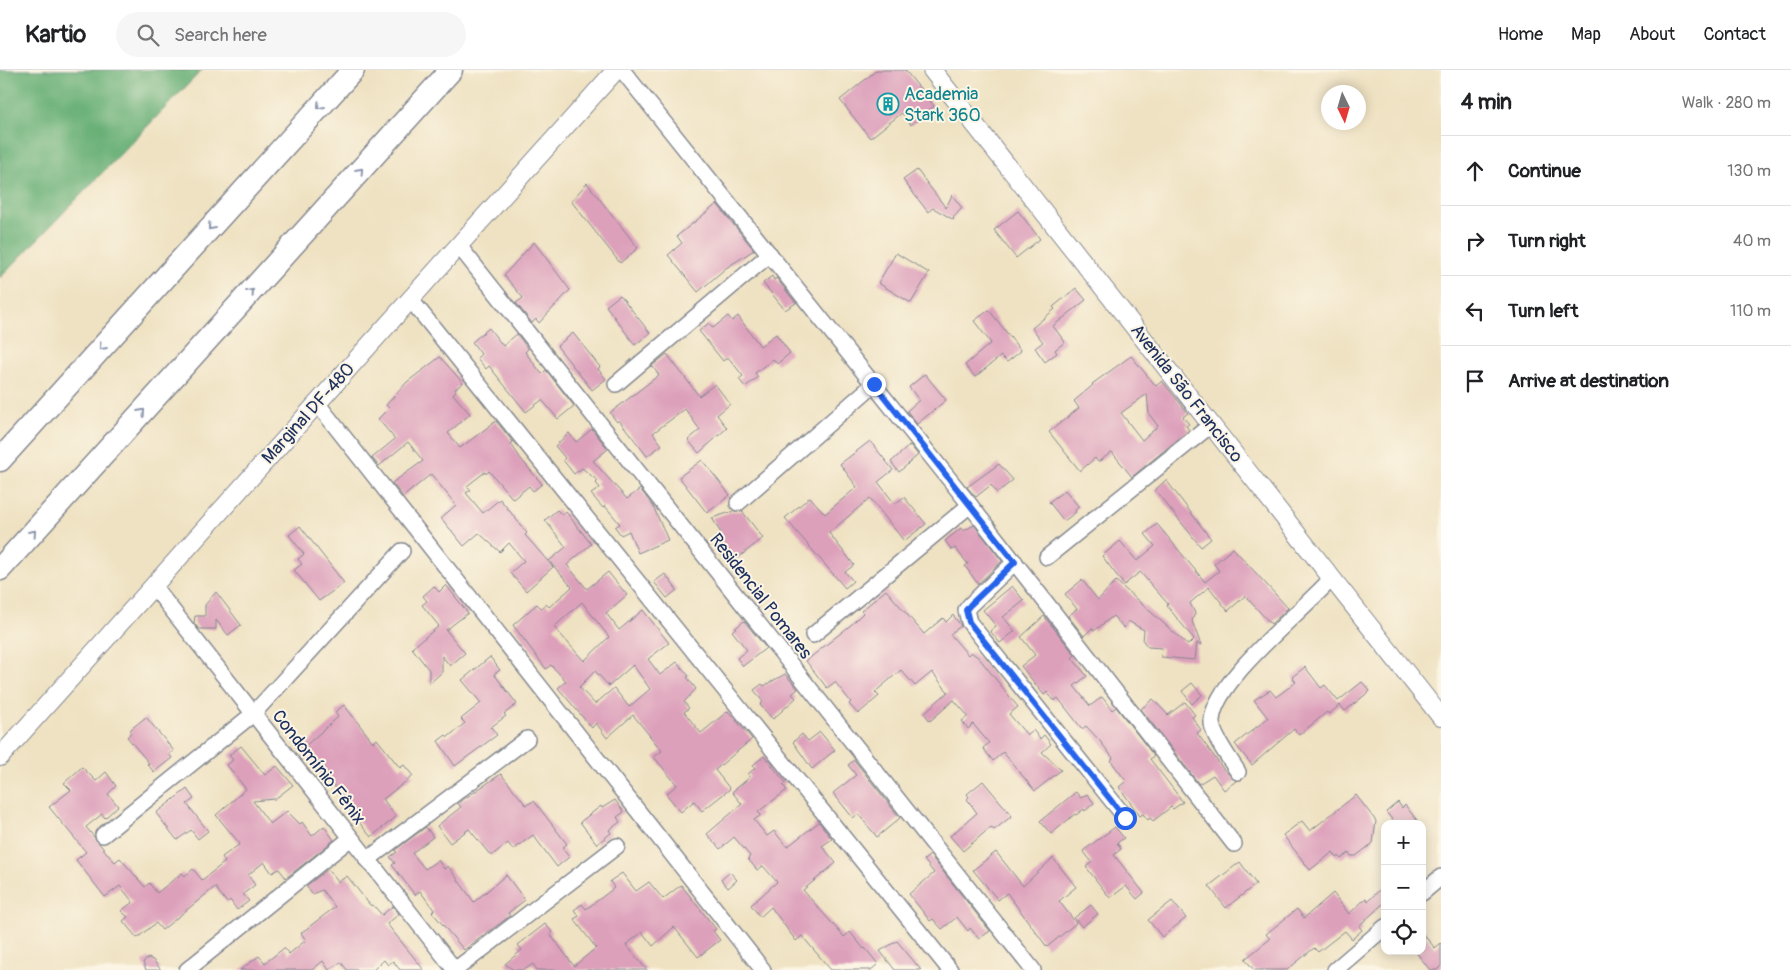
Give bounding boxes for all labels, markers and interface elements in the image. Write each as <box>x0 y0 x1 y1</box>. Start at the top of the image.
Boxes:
search box <box>116 12 466 57</box>
text: Kartio <box>25 20 86 49</box>
icon: search <box>134 21 162 49</box>
text: Search here <box>174 23 267 47</box>
text: Home <box>1498 23 1543 46</box>
text: Map <box>1571 23 1601 46</box>
text: About <box>1629 23 1675 46</box>
text: Contact <box>1703 23 1766 46</box>
place label: Academia Stark 360 <box>904 83 981 127</box>
north arrow <box>1321 85 1366 130</box>
text: 4 min <box>1461 89 1512 116</box>
building icon: Academia Stark 360 <box>876 92 900 116</box>
text: Walk · 280 m <box>1682 93 1771 113</box>
one-way arrow <box>317 101 326 110</box>
icon: ahead <box>1461 157 1489 185</box>
text: Continue <box>1508 159 1581 183</box>
text: 130 m <box>1727 161 1771 181</box>
one-way arrow <box>354 168 363 177</box>
one-way arrow <box>208 221 217 230</box>
icon: right <box>1461 227 1489 255</box>
text: Turn right <box>1508 229 1586 253</box>
text: 40 m <box>1733 231 1771 251</box>
one-way arrow <box>245 288 254 297</box>
icon: left <box>1461 297 1489 325</box>
text: Turn left <box>1508 299 1578 323</box>
text: 110 m <box>1730 301 1771 321</box>
street label: Avenida São Francisco <box>1125 319 1248 467</box>
one-way arrow <box>99 341 108 350</box>
street label: Marginal DF-480 <box>257 358 360 469</box>
icon: arrive <box>1461 367 1489 395</box>
text: Arrive at destination <box>1508 369 1669 393</box>
route end <box>863 373 886 396</box>
one-way arrow <box>136 409 145 418</box>
one-way arrow <box>27 529 36 538</box>
street label: Residencial Pomares <box>704 529 817 664</box>
street label: Condomínio Fênix <box>267 705 371 829</box>
route start <box>1114 807 1137 830</box>
map controls <box>1381 820 1426 955</box>
button: + <box>1381 820 1426 865</box>
button: − <box>1381 865 1426 910</box>
button: locate <box>1381 910 1426 955</box>

